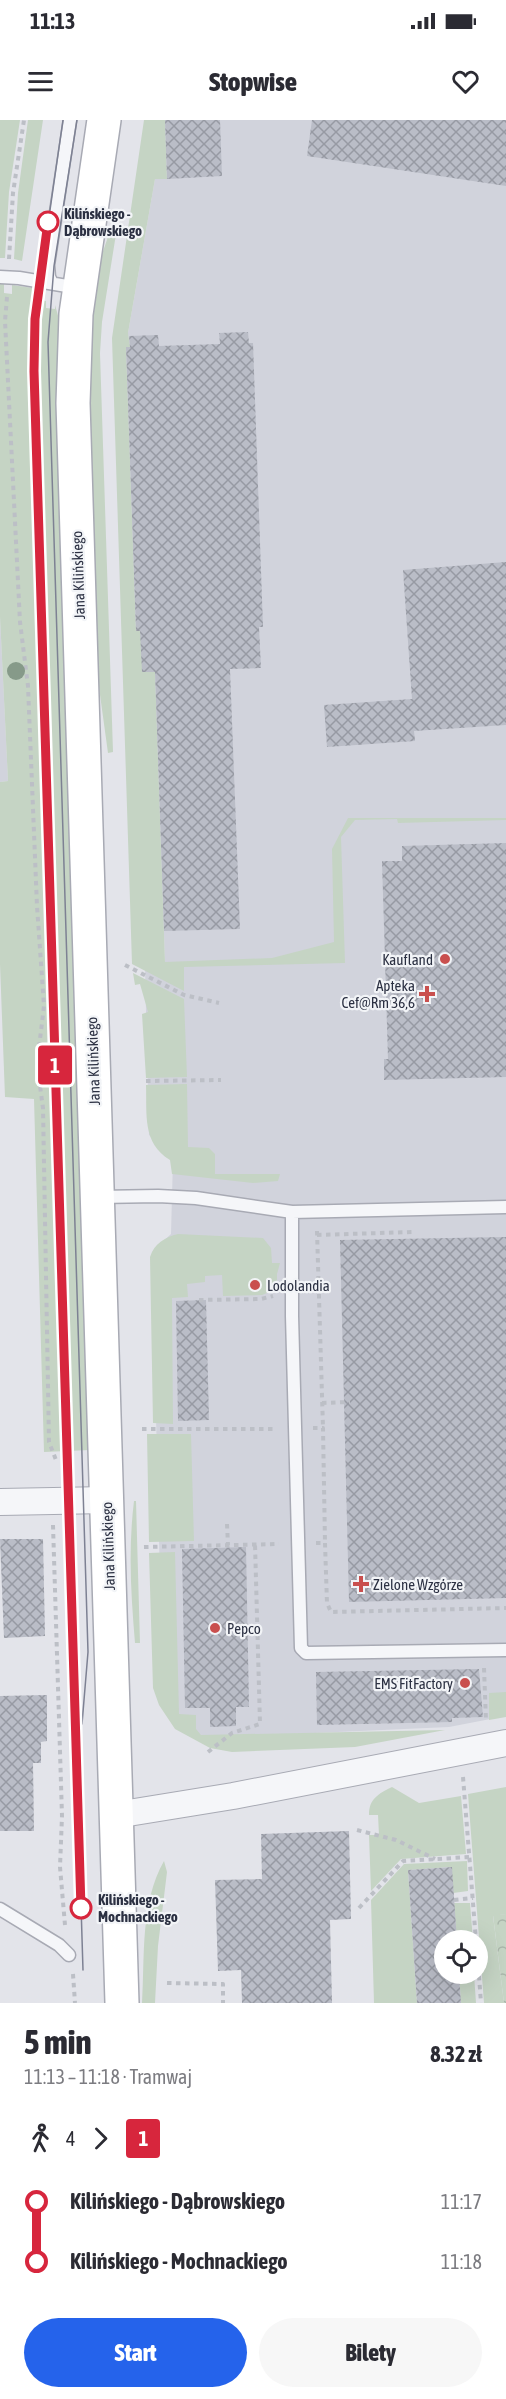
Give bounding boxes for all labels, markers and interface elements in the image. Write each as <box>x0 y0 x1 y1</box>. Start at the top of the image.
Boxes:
text: 11:13 <box>30 8 75 34</box>
icon: menu <box>24 65 57 98</box>
icon: heart <box>449 65 482 98</box>
text: Stopwise <box>209 66 297 97</box>
place label: Kilińskiego - Dąbrowskiego <box>64 205 142 239</box>
marker: Kilińskiego - Dąbrowskiego <box>37 211 59 233</box>
street label: Jana Kilińskiego <box>68 530 88 620</box>
place label: Kaufland <box>382 951 433 968</box>
marker: Kaufland <box>438 952 452 966</box>
place label: Apteka Cef@Rm 36,6 <box>341 977 415 1011</box>
marker: Apteka Cef@Rm 36,6 <box>420 987 434 1001</box>
street label: Jana Kilińskiego <box>83 1016 103 1106</box>
line badge: 1 <box>36 1046 74 1084</box>
text: 1 <box>50 1053 60 1077</box>
place label: Lodolandia <box>267 1277 330 1294</box>
marker: Lodolandia <box>248 1278 262 1292</box>
street label: Jana Kilińskiego <box>98 1501 118 1591</box>
place label: Zielone Wzgórze <box>373 1576 463 1593</box>
marker: Zielone Wzgórze <box>354 1577 368 1591</box>
place label: Pepco <box>227 1620 261 1637</box>
marker: Pepco <box>208 1621 222 1635</box>
place label: EMS FitFactory <box>374 1675 453 1692</box>
marker: EMS FitFactory <box>458 1676 472 1690</box>
place label: Kilińskiego - Mochnackiego <box>98 1891 178 1925</box>
marker: Kilińskiego - Mochnackiego <box>70 1897 92 1919</box>
map controls <box>434 1930 488 1984</box>
button: locate <box>434 1930 488 1984</box>
text: 5 min <box>24 2023 91 2061</box>
text: 8.32 zł <box>430 2041 482 2067</box>
text: 11:13 – 11:18 · Tramwaj <box>24 2065 192 2088</box>
icon: walk <box>24 2122 57 2155</box>
icon: forward <box>84 2122 117 2155</box>
text: 1 <box>138 2126 148 2150</box>
text: 4 <box>66 2127 75 2150</box>
text: Kilińskiego - Dąbrowskiego <box>70 2188 285 2214</box>
text: 11:17 <box>441 2190 482 2213</box>
text: Kilińskiego - Mochnackiego <box>70 2248 288 2274</box>
text: 11:18 <box>441 2250 482 2273</box>
button: Start <box>24 2318 247 2387</box>
button: Bilety <box>259 2318 482 2387</box>

